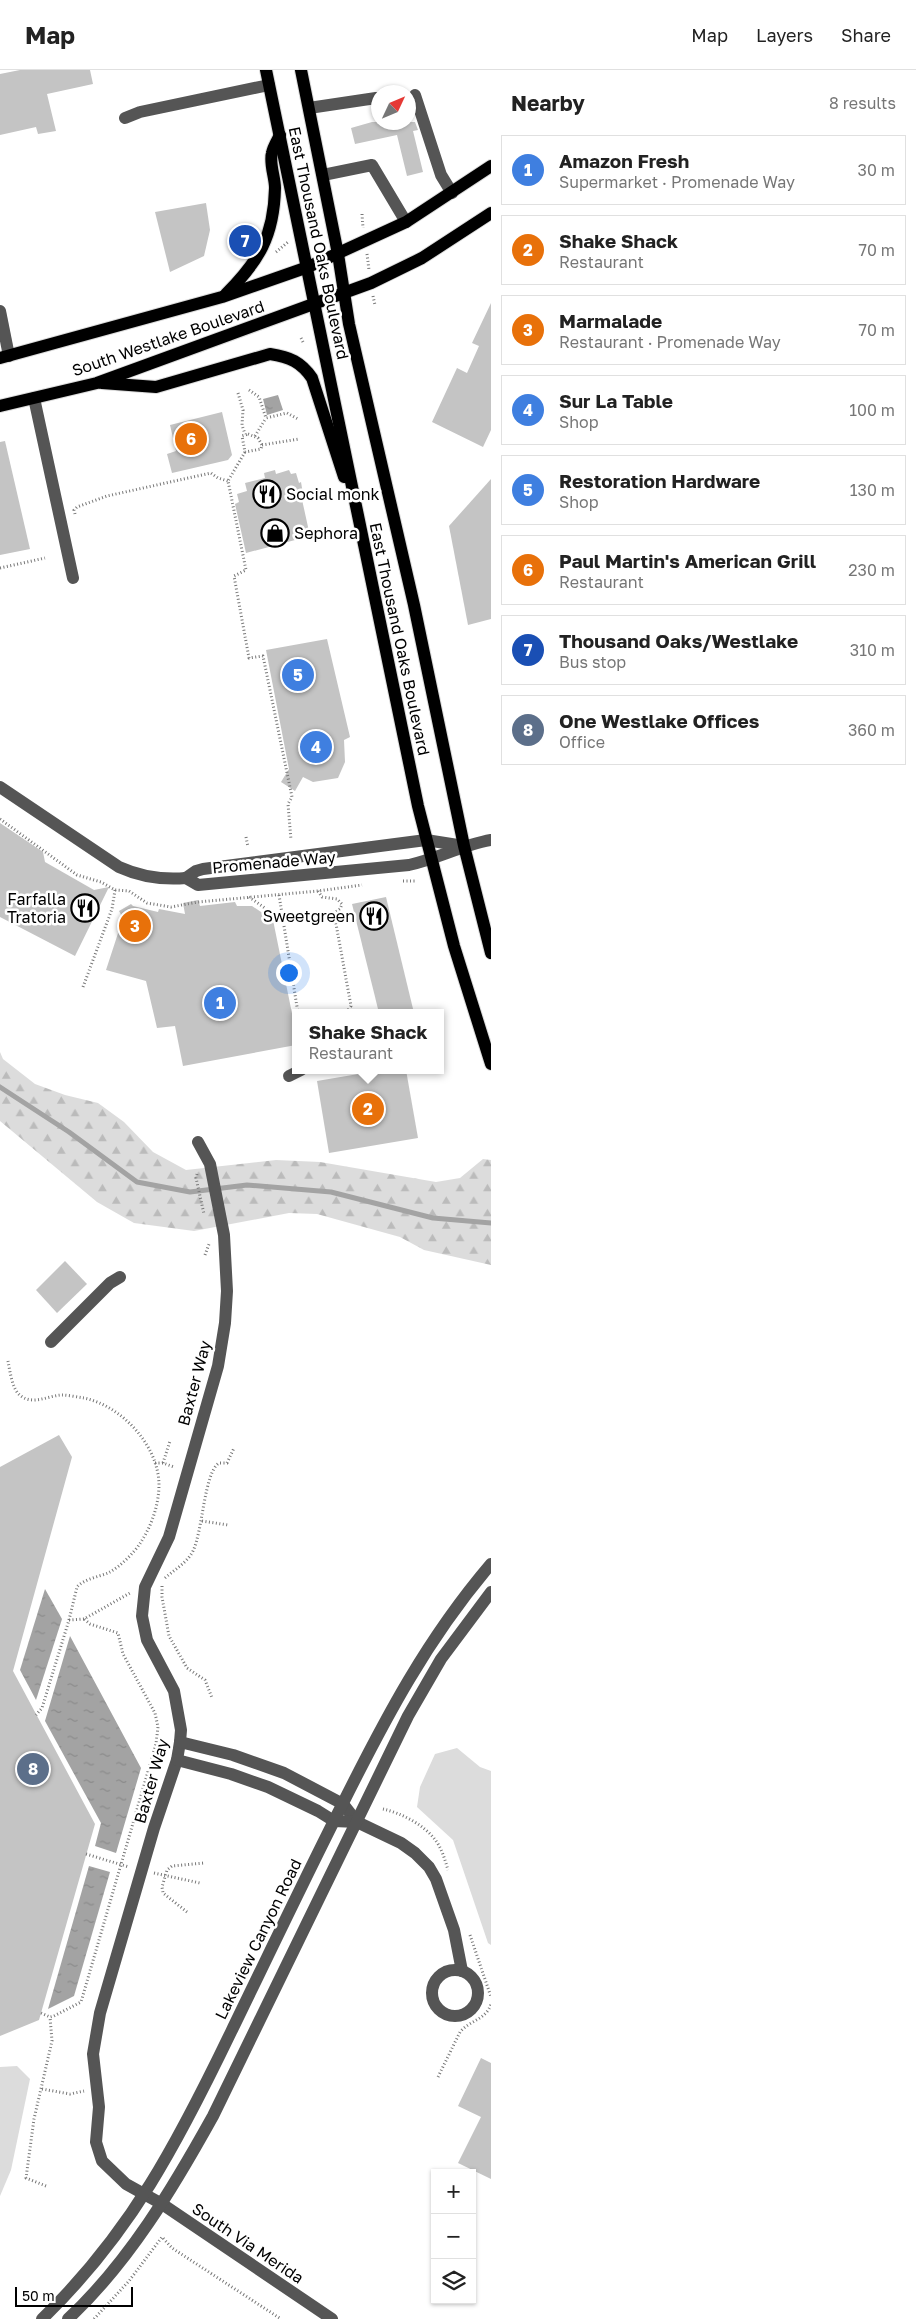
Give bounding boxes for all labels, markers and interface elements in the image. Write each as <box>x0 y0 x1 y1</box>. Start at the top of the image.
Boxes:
text: Map <box>25 20 75 49</box>
text: Map <box>691 24 728 46</box>
text: Layers <box>756 24 813 46</box>
text: Share <box>841 24 891 46</box>
north arrow <box>371 85 416 130</box>
text: Nearby <box>511 90 585 116</box>
text: 8 results <box>829 93 896 113</box>
street label: East Thousand Oaks Boulevard <box>285 125 353 361</box>
text: Amazon Fresh <box>559 149 689 172</box>
text: 1 <box>524 160 532 180</box>
text: 30 m <box>858 160 895 180</box>
text: Supermarket · Promenade Way <box>559 172 795 192</box>
pin: 7 <box>229 222 261 260</box>
text: Shake Shack <box>559 229 678 252</box>
text: 2 <box>523 240 533 260</box>
text: 70 m <box>858 240 895 260</box>
text: Restaurant <box>559 252 644 272</box>
street label: South Westlake Boulevard <box>69 296 267 380</box>
text: Marmalade <box>559 309 662 332</box>
text: 3 <box>523 320 533 340</box>
text: 70 m <box>858 320 895 340</box>
text: Restaurant · Promenade Way <box>559 332 781 352</box>
text: Sur La Table <box>559 389 673 412</box>
text: 4 <box>523 400 533 420</box>
text: 100 m <box>849 400 895 420</box>
text: Shop <box>559 412 599 432</box>
pin: 6 <box>175 420 207 458</box>
text: Restoration Hardware <box>559 469 760 492</box>
restaurant icon: Social monk <box>252 479 282 509</box>
text: 5 <box>523 480 533 500</box>
text: 130 m <box>850 480 895 500</box>
place label: Social monk <box>286 484 380 504</box>
text: Shop <box>559 492 599 512</box>
shop icon: Sephora <box>260 518 290 548</box>
street label: East Thousand Oaks Boulevard <box>366 521 434 757</box>
place label: Sephora <box>294 523 358 543</box>
text: Paul Martin's American Grill <box>559 549 816 572</box>
text: 6 <box>523 560 533 580</box>
text: 230 m <box>848 560 895 580</box>
text: Restaurant <box>559 572 644 592</box>
text: Thousand Oaks/Westlake <box>559 629 798 652</box>
text: 7 <box>524 640 532 660</box>
text: 310 m <box>850 640 895 660</box>
text: Bus stop <box>559 652 626 672</box>
pin: 5 <box>282 656 314 694</box>
text: One Westlake Offices <box>559 709 759 732</box>
text: 8 <box>523 720 533 740</box>
text: 360 m <box>848 720 895 740</box>
pin: 4 <box>300 728 332 766</box>
text: Office <box>559 732 605 752</box>
street label: Promenade Way <box>211 847 337 877</box>
place label: Farfalla Tratoria <box>7 889 66 927</box>
restaurant icon: Farfalla Tratoria <box>70 893 100 923</box>
restaurant icon: Sweetgreen <box>359 901 389 931</box>
place label: Sweetgreen <box>263 906 355 926</box>
pin: 3 <box>119 907 151 945</box>
your location <box>276 960 302 986</box>
pin: 1 <box>204 984 236 1022</box>
popup <box>292 1009 444 1074</box>
text: Shake Shack <box>308 1020 428 1043</box>
text: Restaurant <box>308 1043 393 1063</box>
pin: 2 <box>352 1090 384 1128</box>
street label: Baxter Way <box>173 1338 215 1428</box>
street label: Baxter Way <box>129 1736 173 1826</box>
pin: 8 <box>17 1750 49 1788</box>
street label: Lakeview Canyon Road <box>210 1855 306 2023</box>
map controls <box>431 2169 476 2304</box>
button: + <box>431 2169 476 2214</box>
street label: South Via Merida <box>188 2198 308 2288</box>
button: − <box>431 2214 476 2259</box>
button: layers <box>431 2259 476 2304</box>
scale bar <box>15 2284 132 2307</box>
text: 50 m <box>22 2287 55 2304</box>

